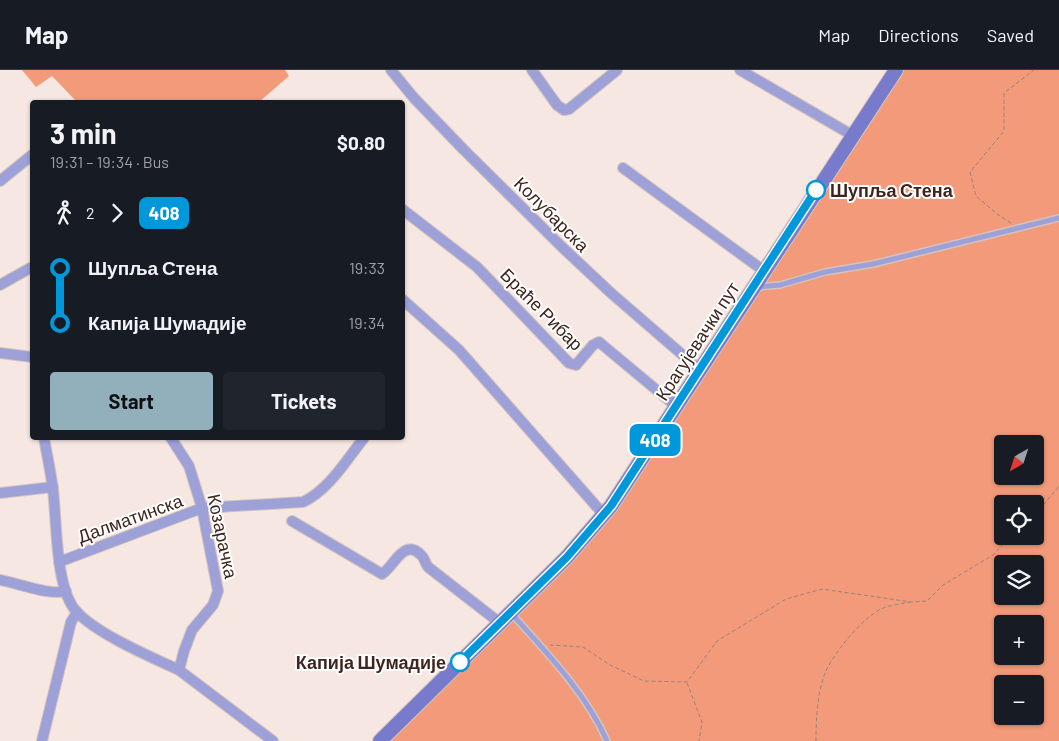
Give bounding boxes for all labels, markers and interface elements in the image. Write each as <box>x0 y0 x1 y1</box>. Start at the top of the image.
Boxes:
text: Map <box>25 20 68 49</box>
text: Map <box>818 24 850 46</box>
text: Directions <box>878 24 959 46</box>
text: Saved <box>987 24 1034 46</box>
text: 3 min <box>50 116 117 150</box>
text: $0.80 <box>337 131 385 154</box>
text: 19:31 – 19:34 · Bus <box>50 152 169 171</box>
street label: Колубарска <box>510 172 595 257</box>
place label: Шупља Стена <box>830 179 954 201</box>
marker: Шупља Стена <box>806 180 826 200</box>
icon: walk <box>50 199 78 227</box>
icon: forward <box>103 199 131 227</box>
text: 408 <box>149 202 179 224</box>
text: 2 <box>86 203 95 222</box>
text: Шупља Стена <box>88 256 218 279</box>
text: 19:33 <box>349 258 385 277</box>
street label: Браће Рибар <box>496 263 588 355</box>
street label: Крагујевачки пут <box>650 278 744 404</box>
text: Капија Шумадије <box>88 311 247 334</box>
text: 19:34 <box>349 313 385 332</box>
button: Start <box>50 372 213 430</box>
button: Tickets <box>223 372 385 430</box>
line badge: 408 <box>626 424 684 456</box>
text: 408 <box>640 429 670 451</box>
north arrow <box>994 435 1044 485</box>
map controls <box>994 435 1044 725</box>
street label: Далматинска <box>74 488 186 547</box>
street label: Козарачка <box>203 492 243 581</box>
button: locate <box>994 495 1044 545</box>
button: layers <box>994 555 1044 605</box>
button: + <box>994 615 1044 665</box>
place label: Капија Шумадије <box>296 651 446 673</box>
marker: Капија Шумадије <box>450 652 470 672</box>
button: − <box>994 675 1044 725</box>

